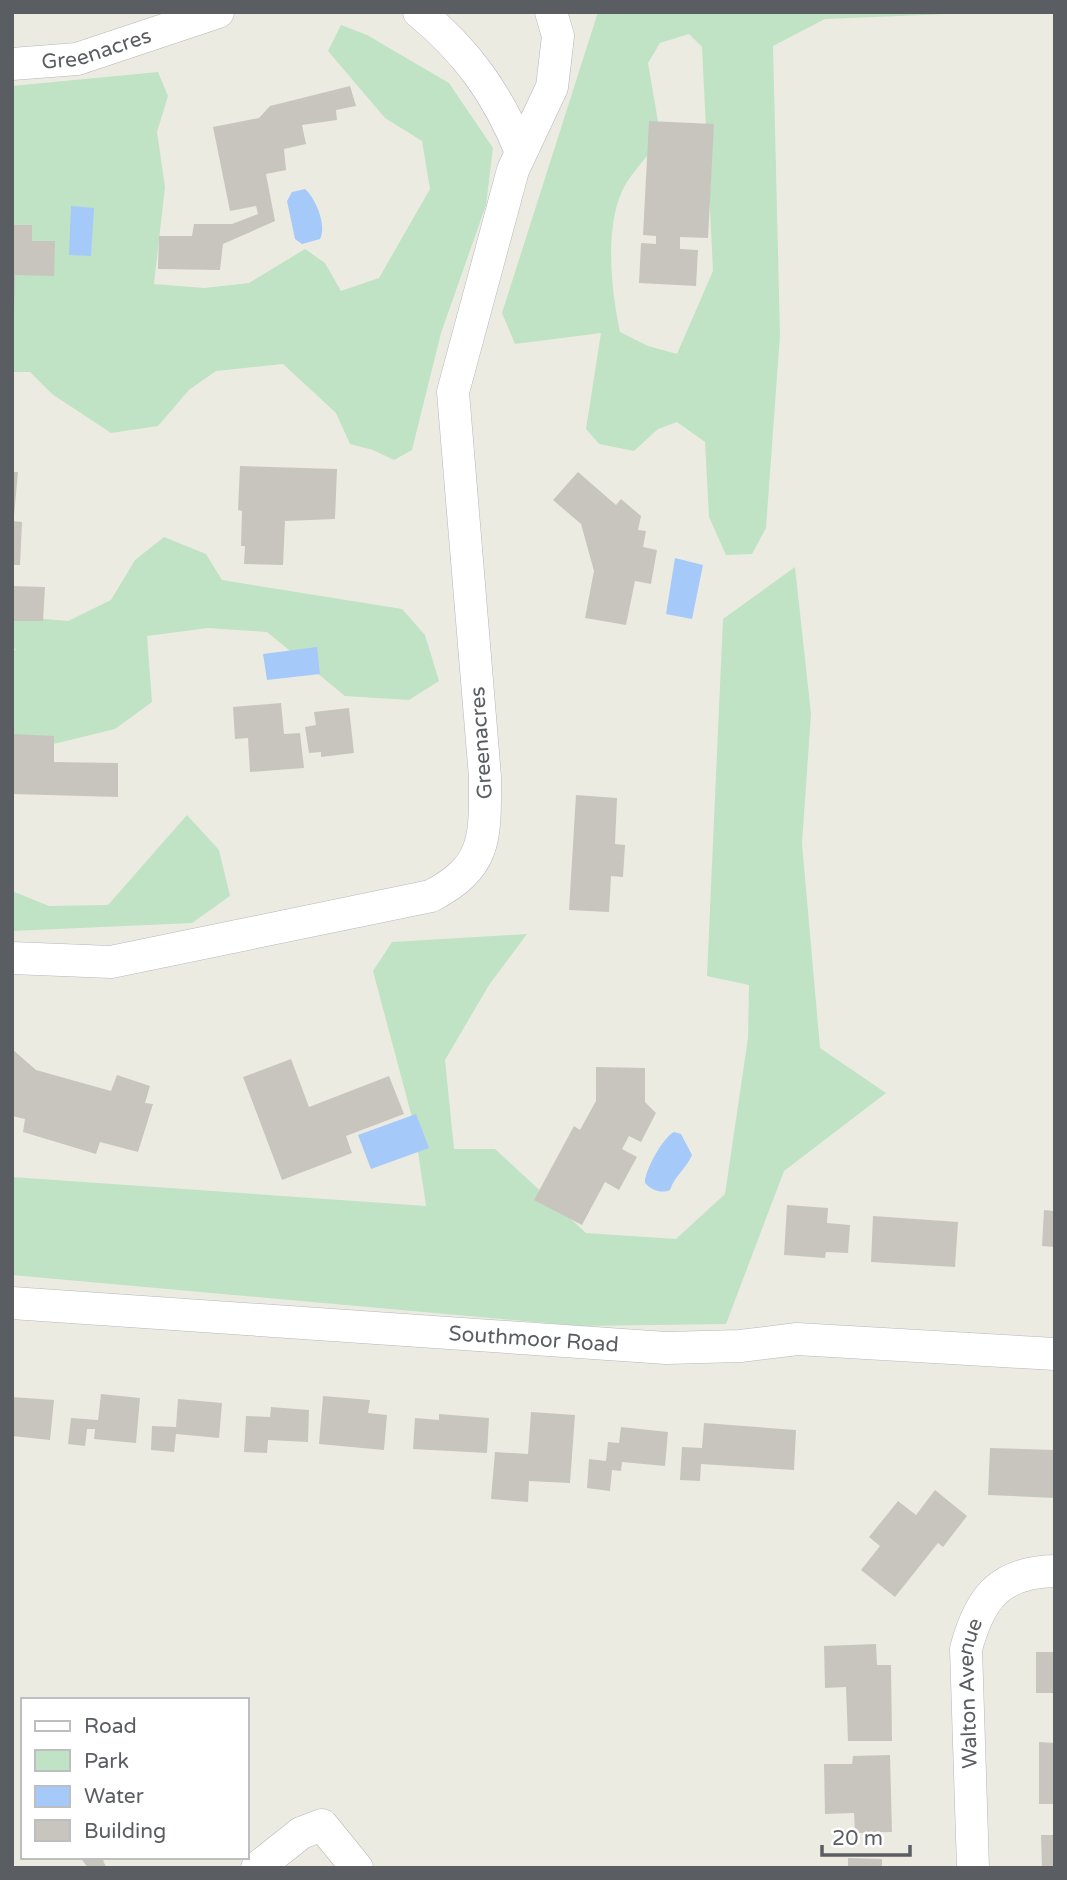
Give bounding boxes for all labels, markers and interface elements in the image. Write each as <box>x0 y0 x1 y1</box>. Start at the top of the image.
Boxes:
street label: Greenacres <box>41 23 154 75</box>
street label: Greenacres <box>465 686 498 800</box>
street label: Southmoor Road <box>448 1321 620 1358</box>
street label: Walton Avenue <box>953 1614 988 1769</box>
legend <box>21 1698 248 1859</box>
text: Road <box>84 1714 137 1739</box>
text: Park <box>84 1749 129 1774</box>
text: Water <box>84 1784 144 1809</box>
scale bar <box>822 1814 909 1858</box>
text: Building <box>84 1819 166 1844</box>
text: 20 m <box>832 1826 883 1851</box>

